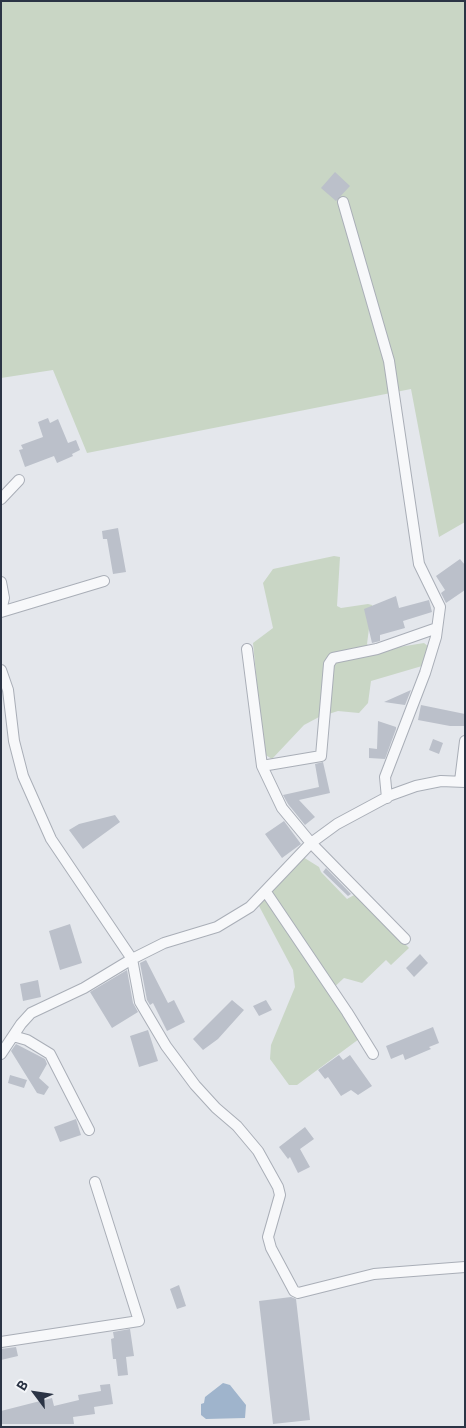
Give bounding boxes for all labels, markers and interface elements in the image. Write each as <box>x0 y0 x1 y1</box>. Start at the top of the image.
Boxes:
north arrow <box>10 1368 60 1418</box>
text: B <box>12 1377 31 1393</box>

